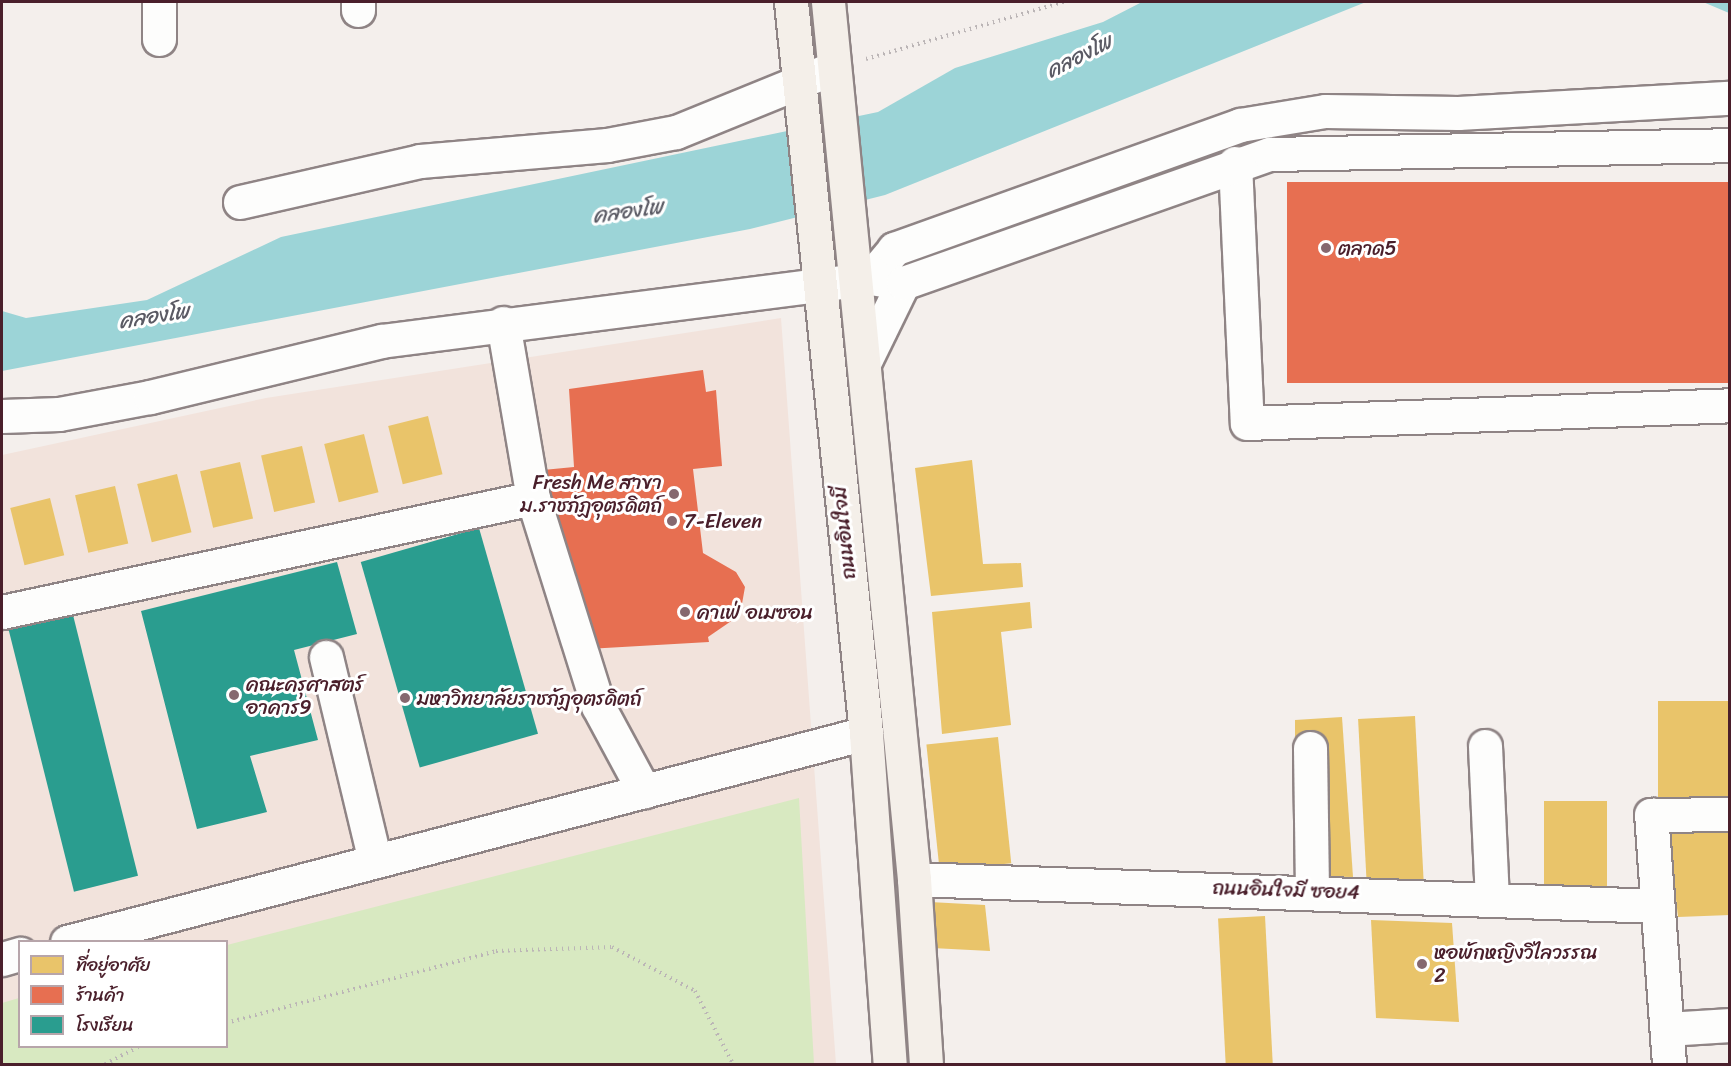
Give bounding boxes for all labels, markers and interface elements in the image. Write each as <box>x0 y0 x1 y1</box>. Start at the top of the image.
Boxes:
water label: คลองโพ <box>1042 29 1116 83</box>
water label: คลองโพ <box>591 194 665 228</box>
place label: ตลาด5 <box>1338 236 1397 260</box>
marker: ตลาด5 <box>1319 241 1333 255</box>
water label: คลองโพ <box>117 298 191 334</box>
place label: Fresh Me สาขา ม.ราชภัฏอุตรดิตถ์ <box>520 470 662 517</box>
street label: ถนนอินใจมี <box>827 485 861 581</box>
marker: Fresh Me สาขา ม.ราชภัฏอุตรดิตถ์ <box>667 487 681 501</box>
place label: 7-Eleven <box>684 509 762 533</box>
marker: 7-Eleven <box>665 514 679 528</box>
place label: คาเฟ่ อเมซอน <box>697 600 813 624</box>
marker: คาเฟ่ อเมซอน <box>678 605 692 619</box>
place label: คณะครุศาสตร์ อาคาร9 <box>246 672 363 719</box>
place label: มหาวิทยาลัยราชภัฏอุตรดิตถ์ <box>417 686 641 710</box>
marker: คณะครุศาสตร์ อาคาร9 <box>227 688 241 702</box>
marker: มหาวิทยาลัยราชภัฏอุตรดิตถ์ <box>398 691 412 705</box>
street label: ถนนอินใจมี ซอย4 <box>1212 875 1360 905</box>
legend <box>18 940 228 1048</box>
place label: หอพักหญิงวิไลวรรณ 2 <box>1434 940 1597 987</box>
text: ที่อยู่อาศัย <box>76 949 150 981</box>
marker: หอพักหญิงวิไลวรรณ 2 <box>1415 957 1429 971</box>
text: ร้านค้า <box>76 979 124 1011</box>
text: โรงเรียน <box>76 1009 134 1041</box>

